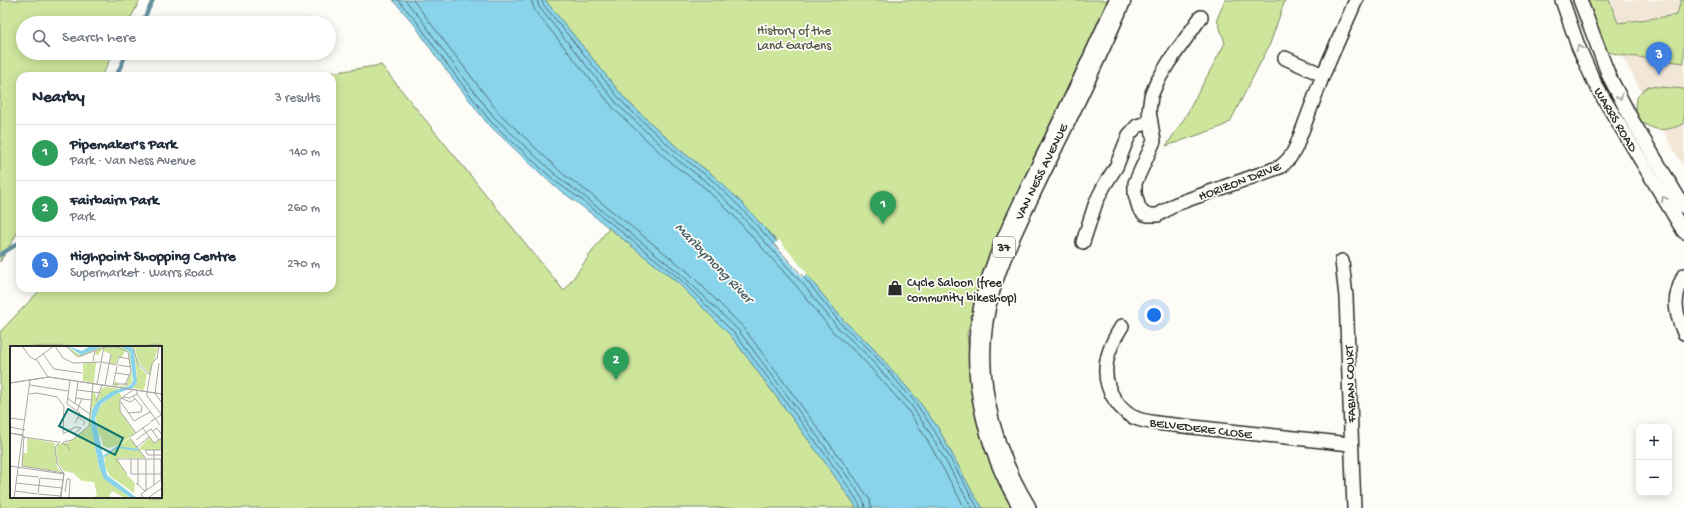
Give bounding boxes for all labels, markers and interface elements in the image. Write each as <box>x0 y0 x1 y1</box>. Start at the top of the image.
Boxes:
search box <box>16 16 336 60</box>
park label: History of the Land Gardens <box>757 24 832 54</box>
icon: search <box>30 27 52 49</box>
text: Search here <box>62 29 136 47</box>
pin: 3 <box>1646 42 1672 75</box>
one-way arrow <box>1576 45 1584 52</box>
street label: WARRS ROAD <box>1590 85 1640 156</box>
text: Nearby <box>32 88 85 108</box>
text: 3 results <box>275 91 320 106</box>
one-way arrow <box>1615 93 1622 100</box>
street label: VAN NESS AVENUE <box>1012 121 1072 224</box>
text: Pipemaker's Park <box>70 136 177 154</box>
text: 1 <box>42 145 48 160</box>
text: 140 m <box>289 145 320 160</box>
text: Park · Van Ness Avenue <box>70 154 196 169</box>
street label: HORIZON DRIVE <box>1197 159 1284 205</box>
pin: 1 <box>870 191 896 224</box>
text: Fairbairn Park <box>70 192 159 210</box>
one-way arrow <box>1661 196 1669 203</box>
text: 2 <box>42 201 48 216</box>
text: 260 m <box>287 201 320 216</box>
text: Park <box>70 210 95 225</box>
water label: Maribyrnong River <box>671 220 758 310</box>
road number: 37 <box>993 237 1015 257</box>
text: Highpoint Shopping Centre <box>70 248 236 266</box>
text: 3 <box>42 257 48 272</box>
text: 270 m <box>287 257 320 272</box>
text: Supermarket · Warrs Road <box>70 266 213 281</box>
place label: Cycle Saloon (free community bikeshop) <box>907 276 1017 306</box>
shop icon: Cycle Saloon (free community bikeshop) <box>886 279 904 297</box>
your location <box>1144 305 1164 325</box>
street label: FABIAN COURT <box>1343 344 1360 424</box>
inset map <box>10 346 162 498</box>
pin: 2 <box>603 347 629 380</box>
street label: BELVEDERE CLOSE <box>1148 416 1254 443</box>
map controls <box>1636 424 1672 496</box>
button: + <box>1636 424 1672 460</box>
button: − <box>1636 460 1672 496</box>

